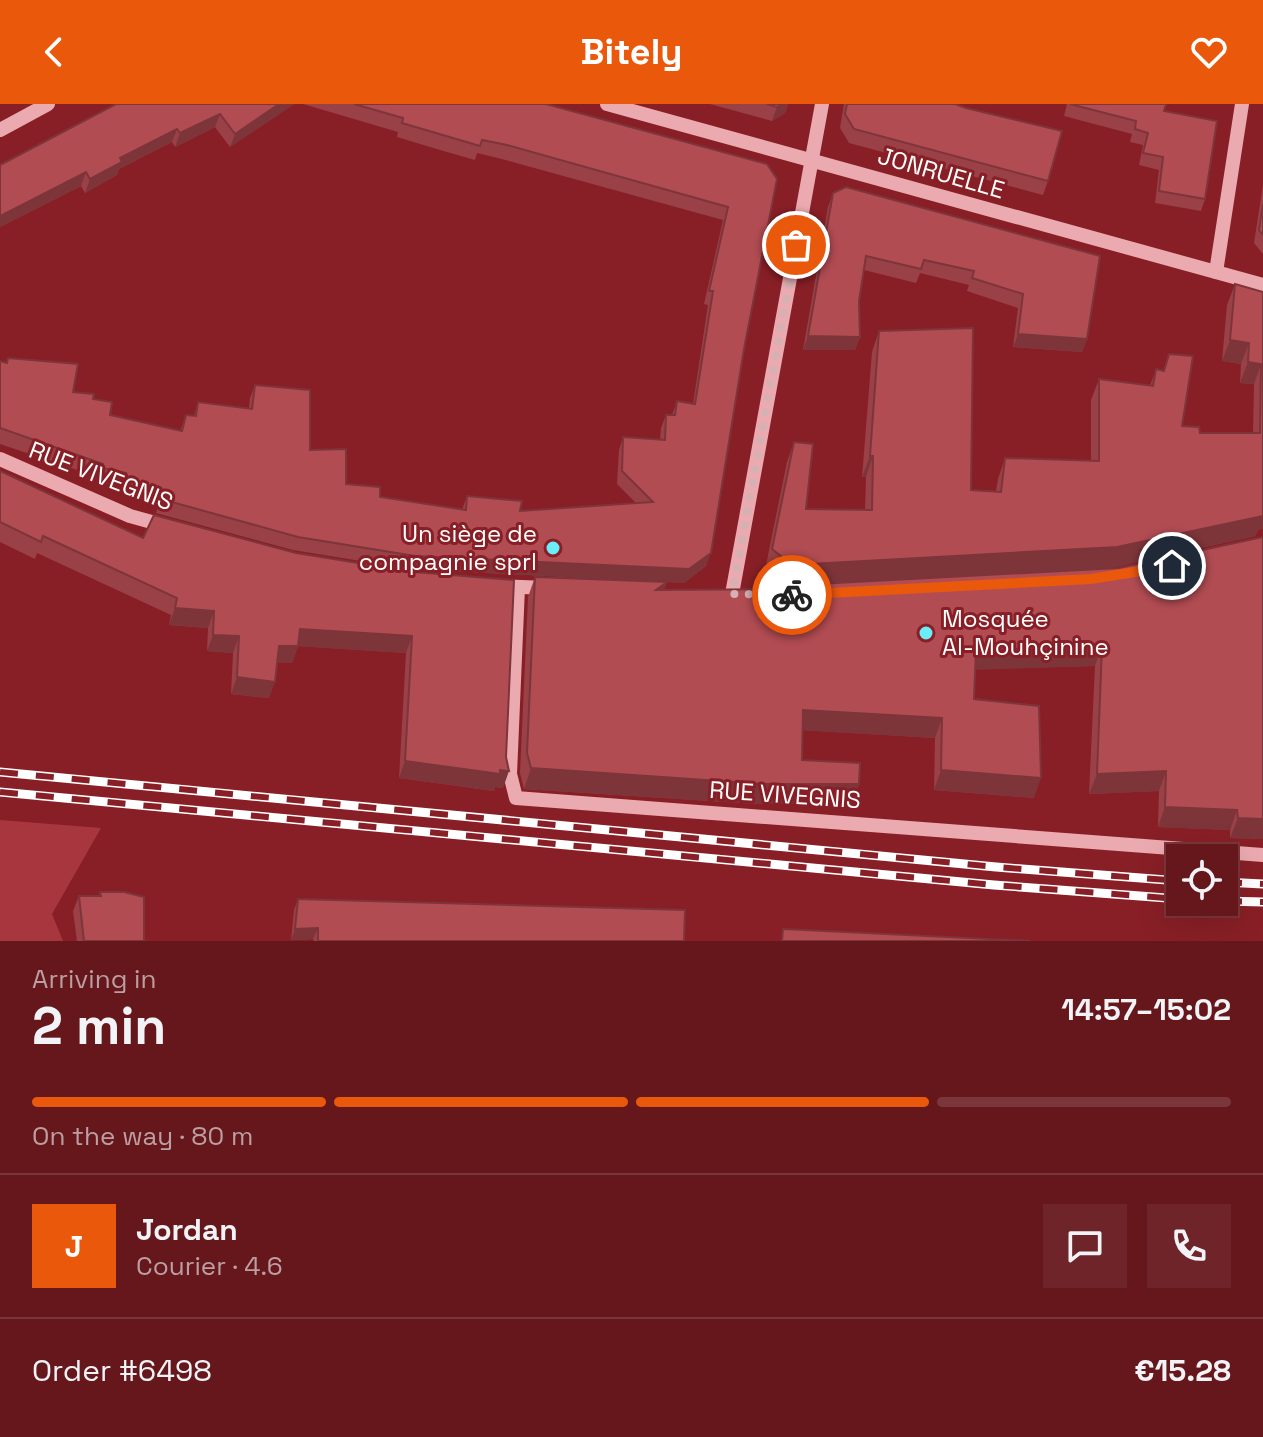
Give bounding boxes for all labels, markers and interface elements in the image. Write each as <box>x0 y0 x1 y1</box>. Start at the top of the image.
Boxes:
text: Bitely <box>581 29 682 75</box>
icon: back <box>32 30 76 74</box>
icon: heart <box>1187 30 1231 74</box>
street label: JONRUELLE <box>874 140 1008 205</box>
pin <box>762 211 830 279</box>
icon: bag <box>774 223 818 267</box>
street label: RUE VIVEGNIS <box>25 434 178 517</box>
place label: Un siège de compagnie sprl <box>359 518 537 577</box>
pin <box>1138 532 1206 600</box>
marker: Un siège de compagnie sprl <box>544 539 562 557</box>
icon: home <box>1150 544 1194 588</box>
courier <box>752 555 832 635</box>
icon: bike <box>770 573 814 617</box>
place label: Mosquée Al-Mouhçinine <box>942 603 1109 662</box>
marker: Mosquée Al-Mouhçinine <box>917 624 935 642</box>
street label: RUE VIVEGNIS <box>708 774 862 815</box>
map controls <box>1166 844 1238 916</box>
button: locate <box>1166 844 1238 916</box>
text: Arriving in <box>32 962 156 996</box>
text: 14:57–15:02 <box>1061 990 1231 1029</box>
text: 2 min <box>32 993 166 1059</box>
text: On the way · 80 m <box>32 1119 253 1153</box>
button: chat <box>1043 1204 1127 1288</box>
button: phone <box>1147 1204 1231 1288</box>
text: Jordan <box>136 1210 238 1249</box>
text: J <box>65 1227 83 1266</box>
text: Courier · 4.6 <box>136 1249 283 1283</box>
text: Order #6498 <box>32 1351 212 1390</box>
text: €15.28 <box>1134 1351 1231 1390</box>

